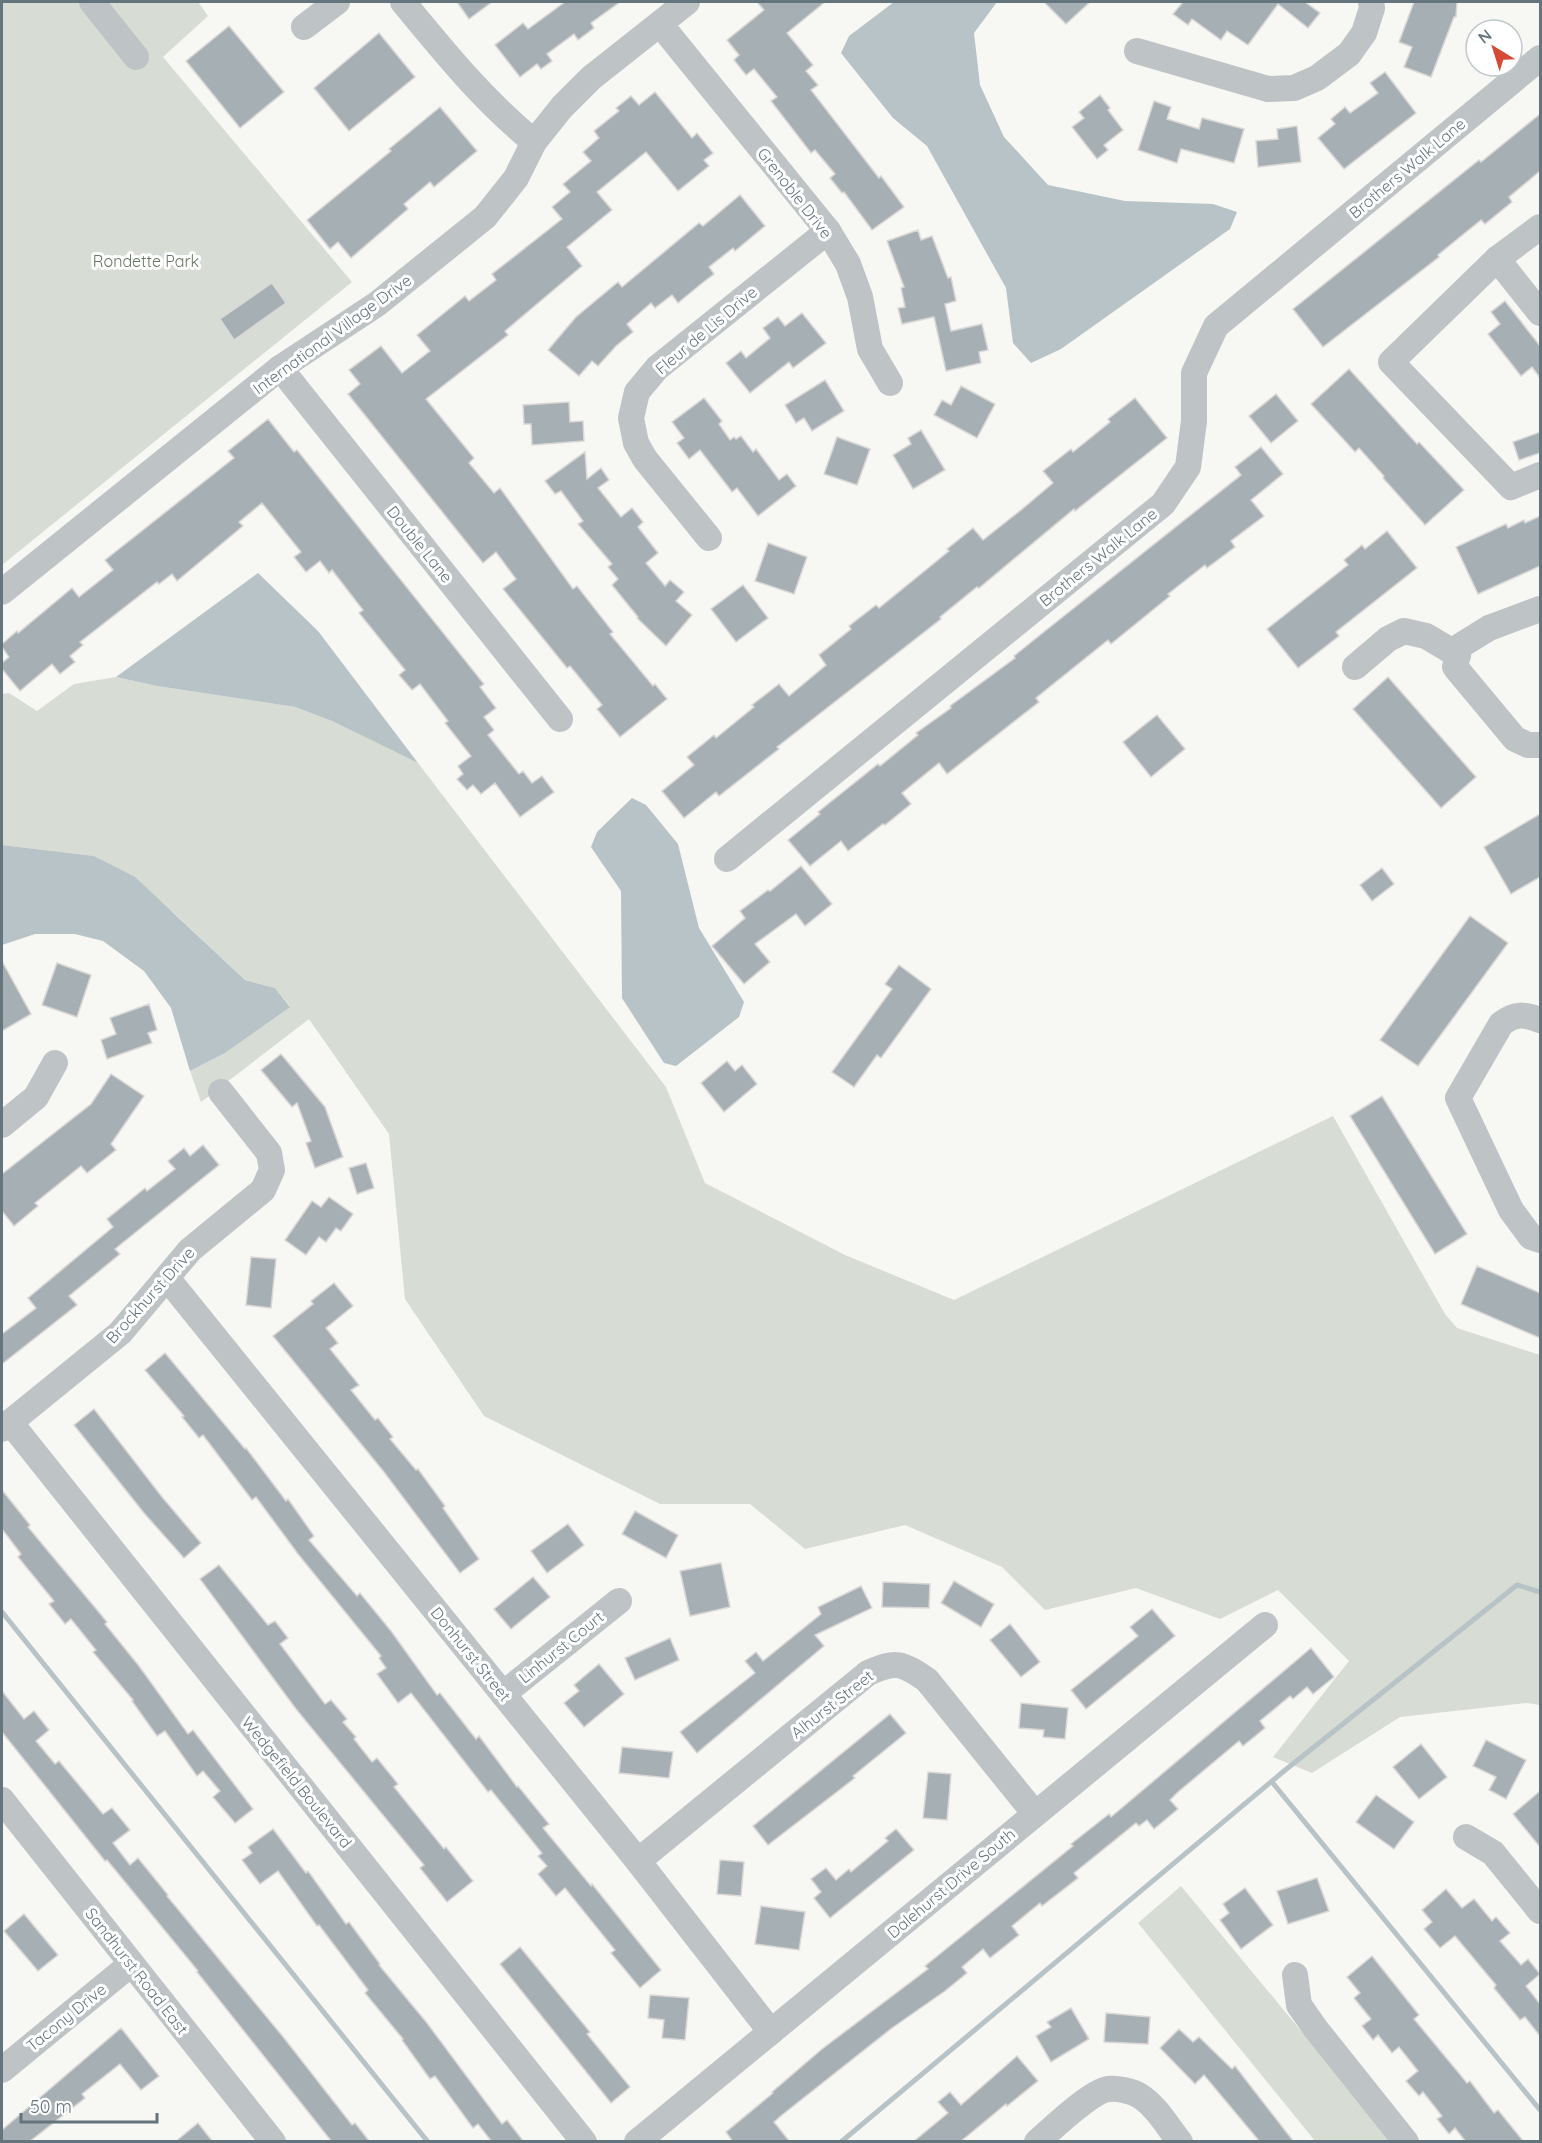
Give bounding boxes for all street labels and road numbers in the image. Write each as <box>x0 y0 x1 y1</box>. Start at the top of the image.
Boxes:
street label: Brothers Walk Lane <box>1345 114 1469 222</box>
street label: Grenoble Drive <box>753 143 837 243</box>
street label: International Village Drive <box>249 270 415 398</box>
street label: Fleur de Lis Drive <box>651 282 761 378</box>
street label: Double Lane <box>383 501 457 587</box>
street label: Brothers Walk Lane <box>1035 503 1161 611</box>
street label: Brockhurst Drive <box>101 1243 199 1347</box>
street label: Donhurst Street <box>427 1603 515 1705</box>
street label: Linhurst Court <box>514 1607 608 1687</box>
street label: Alhurst Street <box>787 1666 877 1742</box>
street label: Wedgefield Boulevard <box>238 1712 356 1852</box>
street label: Dalehurst Drive South <box>883 1824 1019 1942</box>
street label: Sandhurst Road East <box>81 1904 193 2038</box>
street label: Tacony Drive <box>22 1979 110 2055</box>

